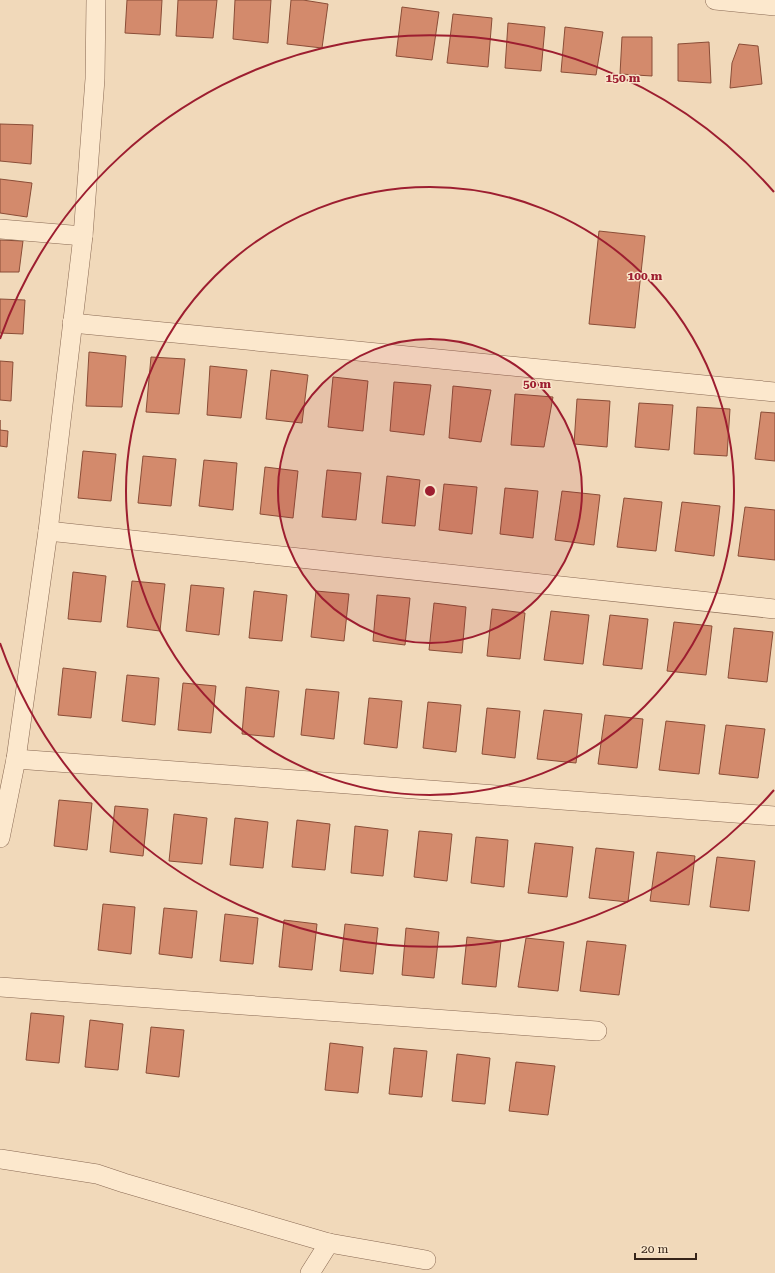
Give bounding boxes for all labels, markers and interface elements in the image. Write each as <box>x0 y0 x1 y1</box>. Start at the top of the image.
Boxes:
text: 150 m <box>606 71 641 85</box>
text: 100 m <box>628 269 663 283</box>
text: 50 m <box>523 377 551 391</box>
centre of rings <box>423 484 437 498</box>
scale bar <box>635 1235 696 1261</box>
text: 20 m <box>641 1242 668 1256</box>

